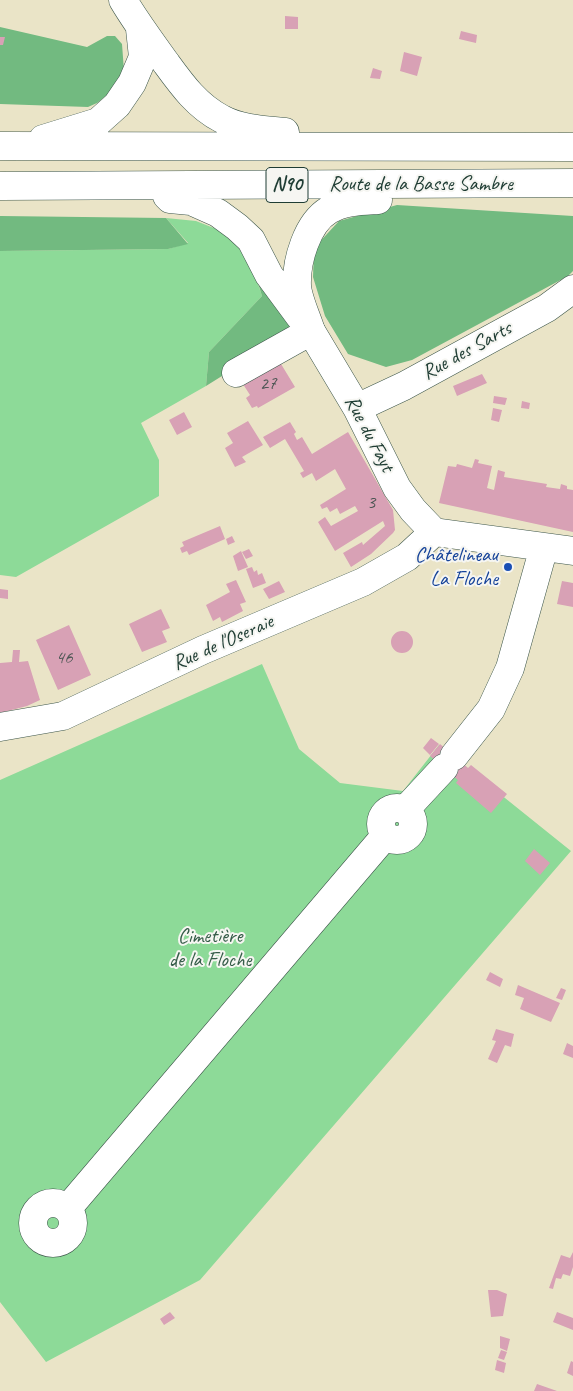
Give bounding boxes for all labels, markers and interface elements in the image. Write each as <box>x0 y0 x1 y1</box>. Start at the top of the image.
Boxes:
road number: N90 <box>266 168 308 202</box>
street label: Route de la Basse Sambre <box>329 171 513 197</box>
street label: Rue des Sarts <box>418 316 516 386</box>
house number: 27 <box>259 373 277 395</box>
street label: Rue du Fayt <box>338 391 400 477</box>
house number: 3 <box>367 492 375 514</box>
place label: Châtelineau La Floche <box>415 542 498 592</box>
marker: Châtelineau La Floche <box>502 561 514 573</box>
street label: Rue de l'Oseraie <box>169 610 277 676</box>
house number: 46 <box>55 647 73 669</box>
park label: Cimetière de la Floche <box>169 923 251 973</box>

